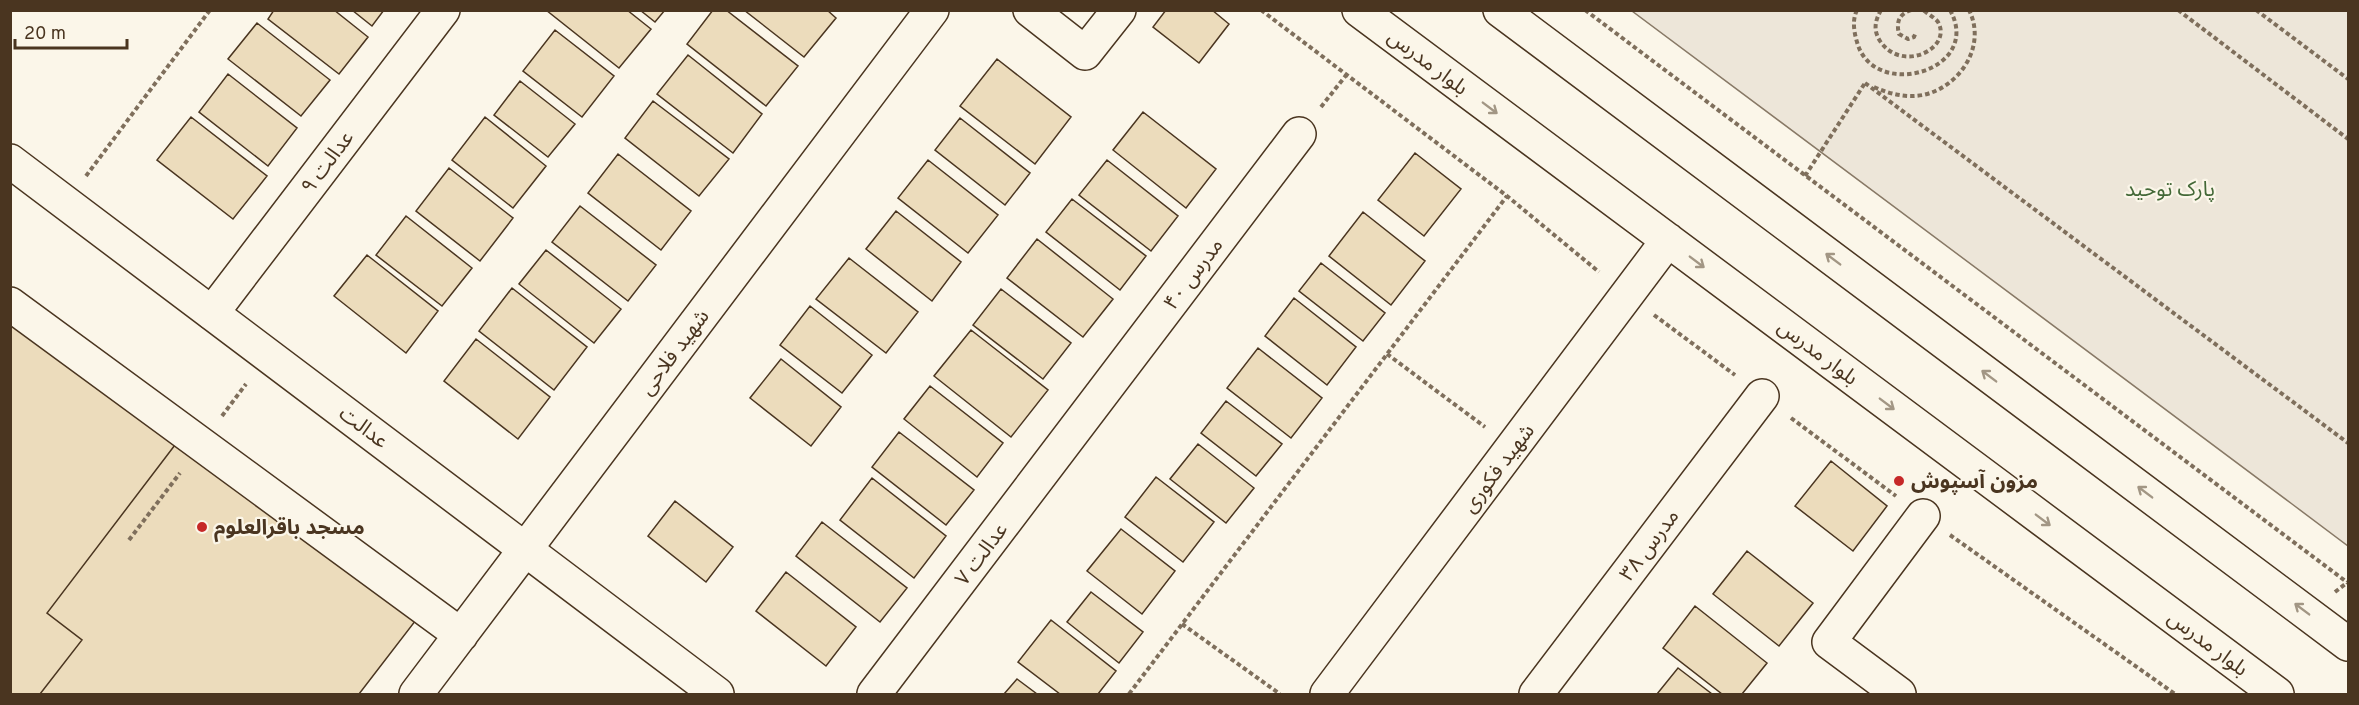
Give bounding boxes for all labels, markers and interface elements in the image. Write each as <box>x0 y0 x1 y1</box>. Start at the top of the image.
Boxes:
scale bar <box>15 12 128 50</box>
text: 20 m <box>24 23 66 46</box>
street label: بلوار مدرس <box>1381 24 1473 102</box>
one-way arrow <box>1481 102 1497 114</box>
street label: عدالت ۹ <box>296 126 361 200</box>
park label: پارک توحید <box>2125 177 2215 204</box>
street label: مدرس ۴۰ <box>1158 233 1230 316</box>
one-way arrow <box>1825 253 1841 265</box>
one-way arrow <box>1688 256 1704 268</box>
street label: شهید فلاحی <box>634 305 716 401</box>
street label: بلوار مدرس <box>1771 314 1863 392</box>
one-way arrow <box>1982 370 1998 382</box>
one-way arrow <box>1878 397 1894 410</box>
street label: عدالت <box>333 401 393 456</box>
street label: شهید فکوری <box>1457 419 1541 519</box>
place label: مزون آسپوش <box>1911 469 2038 496</box>
marker: مزون آسپوش <box>1892 474 1906 488</box>
one-way arrow <box>2138 486 2154 499</box>
street label: مدرس ۳۸ <box>1614 504 1686 587</box>
one-way arrow <box>2035 514 2051 527</box>
place label: مسجد باقرالعلوم <box>214 515 365 543</box>
street label: عدالت ۷ <box>950 518 1015 592</box>
marker: مسجد باقرالعلوم <box>195 520 209 534</box>
one-way arrow <box>2294 603 2310 615</box>
street label: بلوار مدرس <box>2161 605 2253 683</box>

